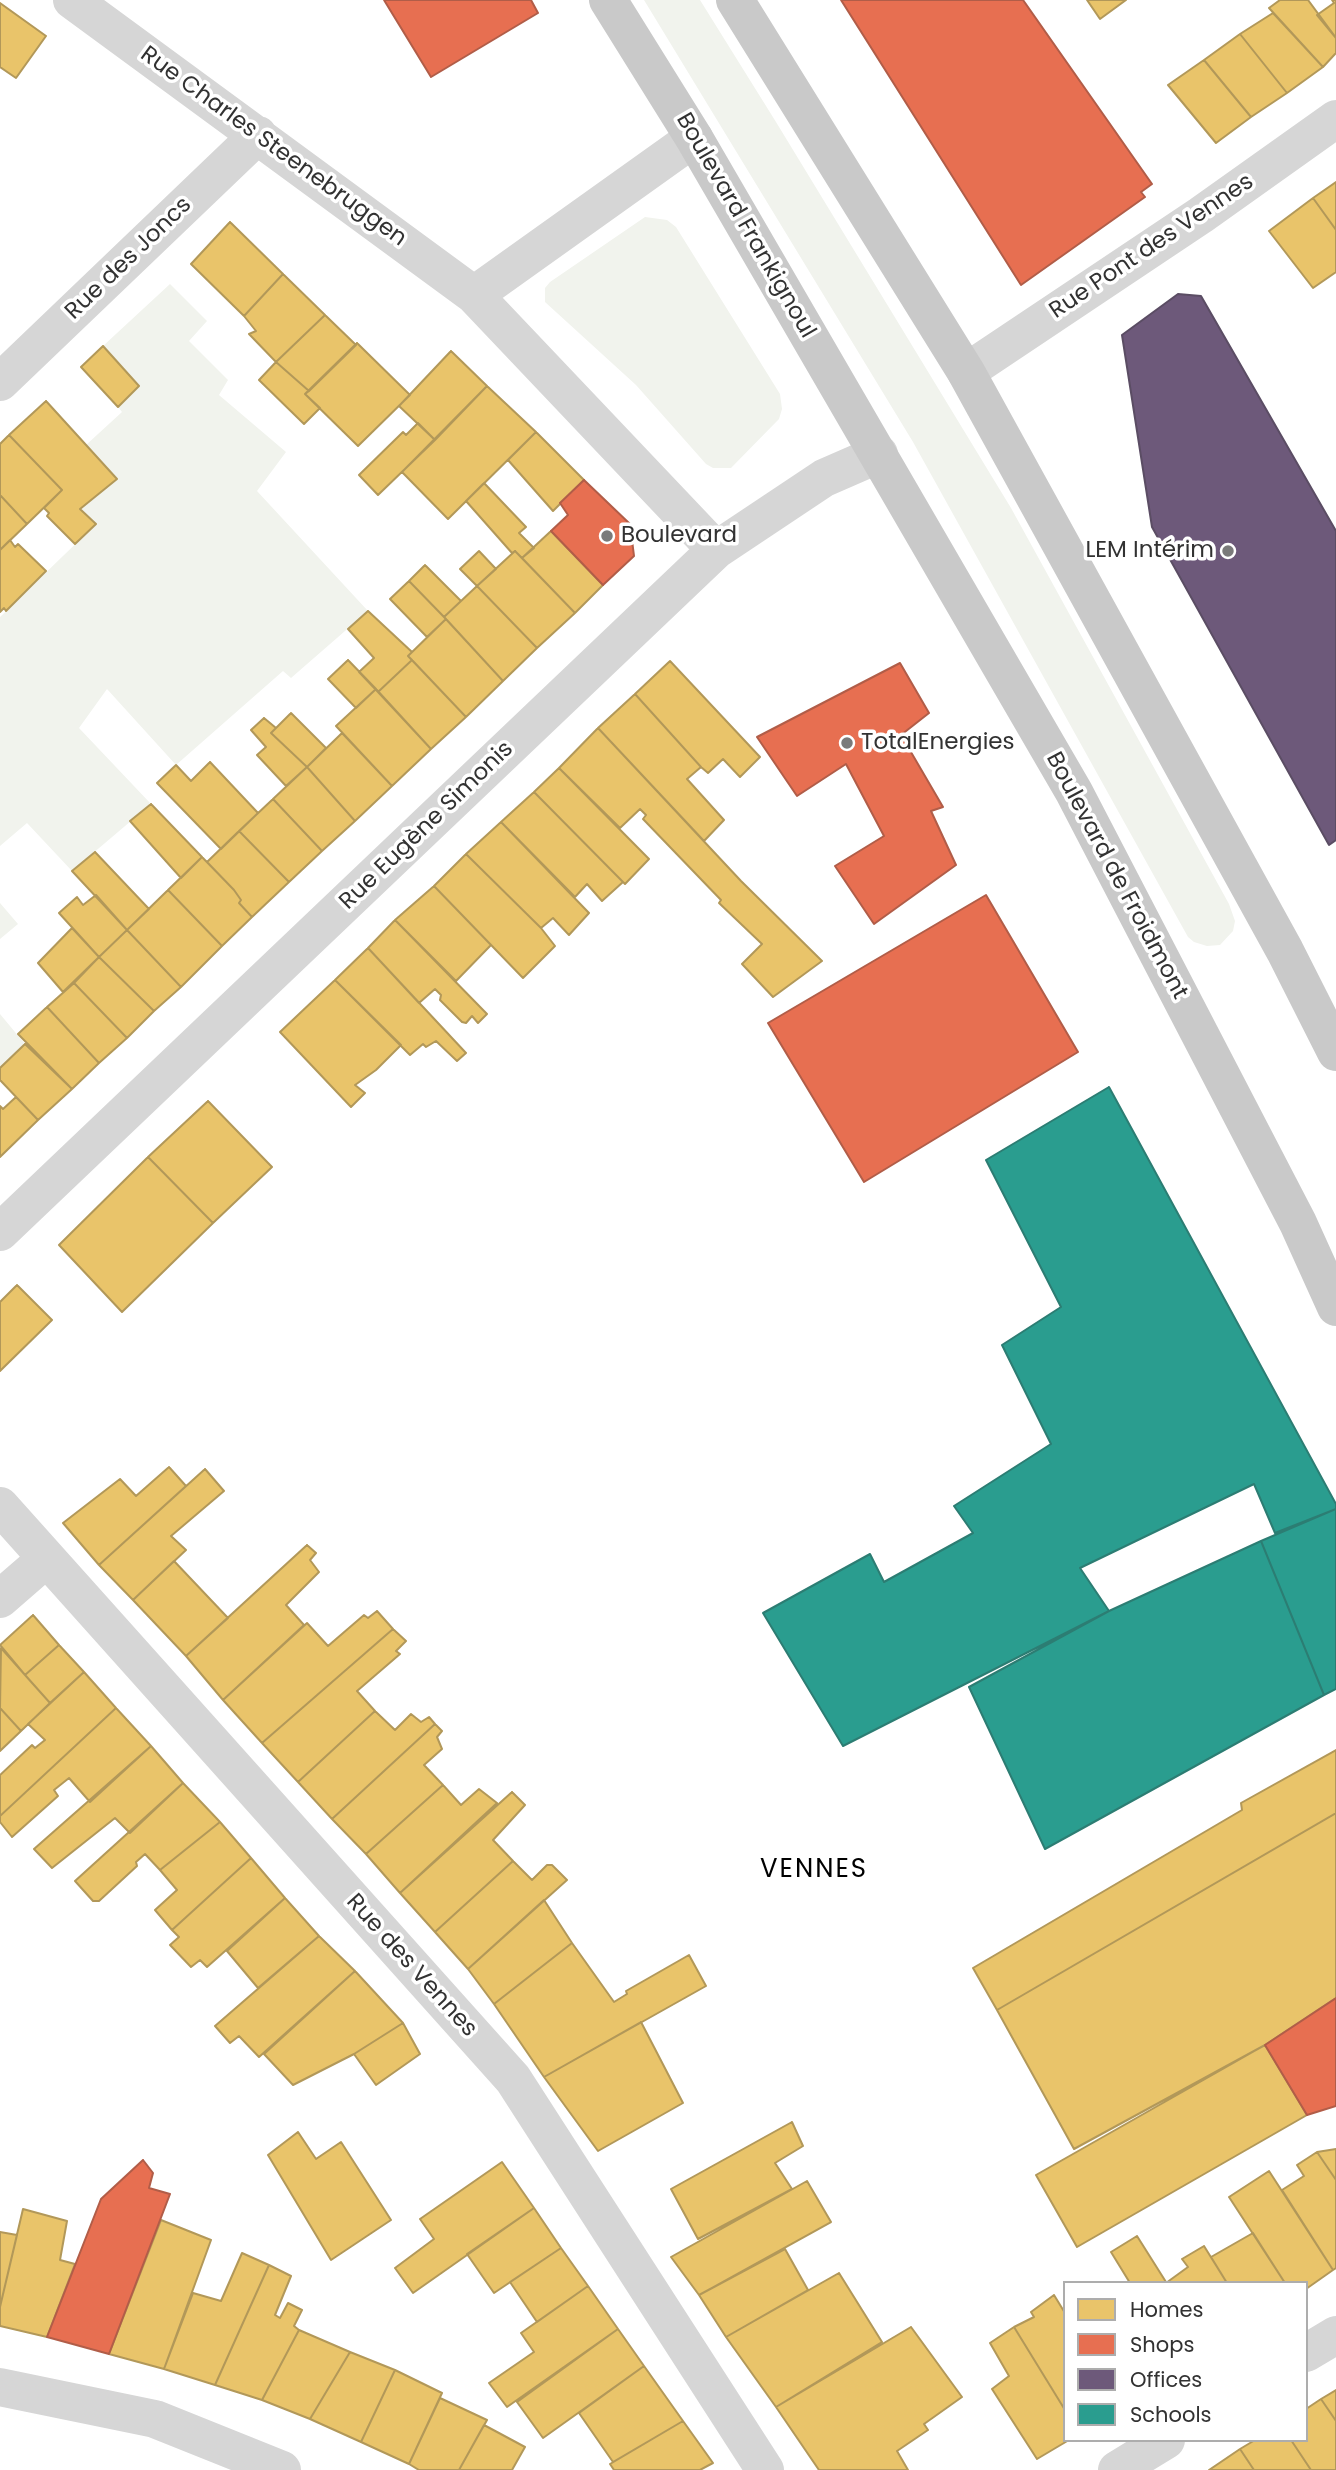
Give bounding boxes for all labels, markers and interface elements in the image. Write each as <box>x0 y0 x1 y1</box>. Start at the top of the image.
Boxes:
street label: Rue Charles Steenebruggen <box>135 41 411 253</box>
street label: Boulevard Frankignoul <box>669 108 821 344</box>
street label: Rue Pont des Vennes <box>1045 168 1259 326</box>
street label: Rue des Joncs <box>60 192 198 326</box>
place label: Boulevard <box>621 522 737 550</box>
marker: Boulevard <box>599 528 615 544</box>
place label: LEM Intérim <box>1085 537 1214 565</box>
marker: LEM Intérim <box>1220 543 1236 559</box>
place label: TotalEnergies <box>861 729 1015 757</box>
marker: TotalEnergies <box>839 735 855 751</box>
street label: Rue Eugène Simonis <box>335 736 519 916</box>
street label: Boulevard de Froidmont <box>1039 748 1193 1004</box>
district label: VENNES <box>761 1854 867 1886</box>
street label: Rue des Vennes <box>340 1889 482 2043</box>
legend <box>1063 2281 1308 2442</box>
text: Homes <box>1130 2295 1204 2324</box>
text: Shops <box>1130 2330 1194 2359</box>
text: Offices <box>1130 2365 1202 2394</box>
text: Schools <box>1130 2400 1212 2429</box>

